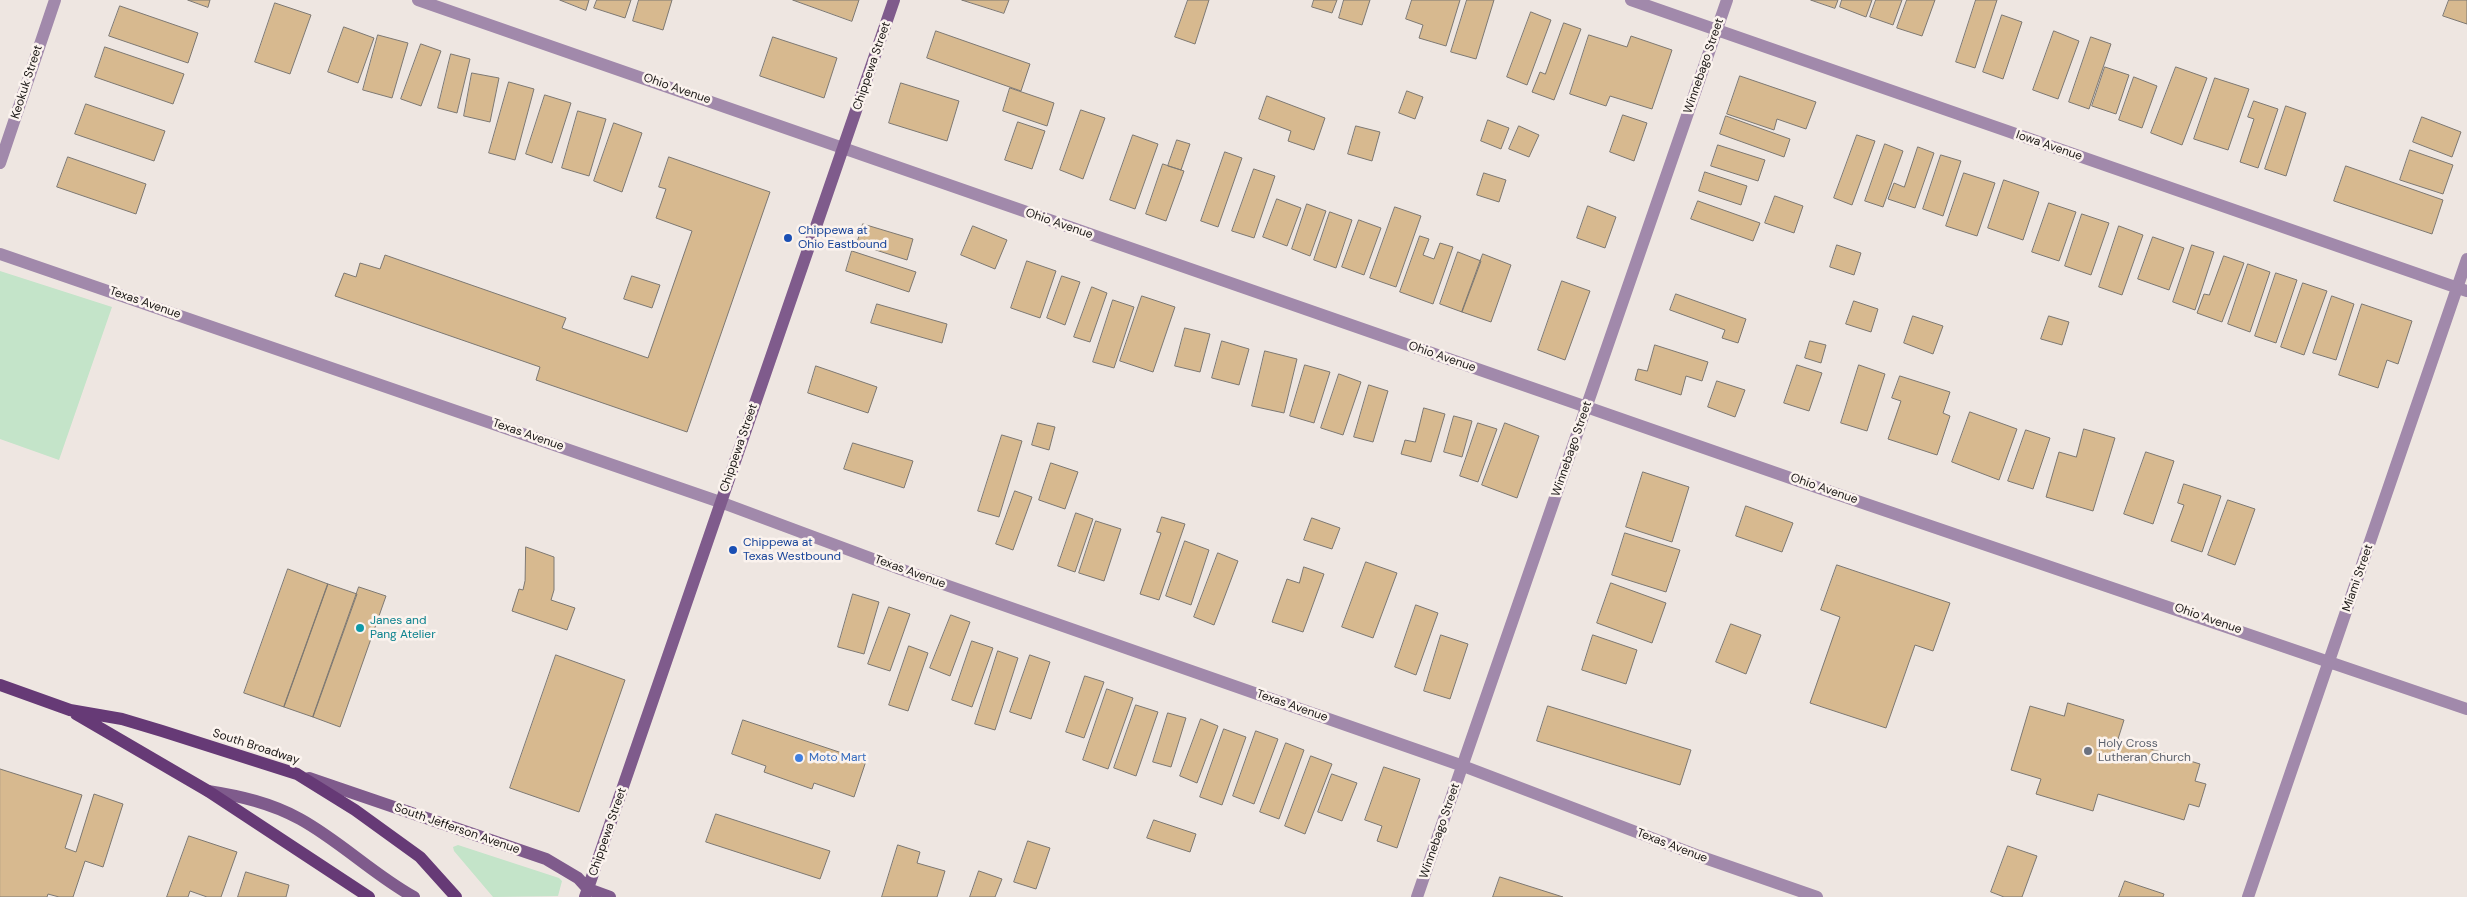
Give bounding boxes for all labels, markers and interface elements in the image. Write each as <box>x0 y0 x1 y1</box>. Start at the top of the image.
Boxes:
street label: Winnebago Street <box>1681 16 1727 116</box>
street label: Chippewa Street <box>850 20 894 112</box>
street label: Keokuk Street <box>8 43 46 121</box>
street label: Ohio Avenue <box>641 71 713 107</box>
street label: Iowa Avenue <box>2014 128 2084 164</box>
street label: Ohio Avenue <box>1023 206 1095 242</box>
place label: Chippewa at Ohio Eastbound <box>798 224 887 252</box>
marker: Chippewa at Ohio Eastbound <box>782 232 794 244</box>
street label: Texas Avenue <box>107 284 183 322</box>
street label: Ohio Avenue <box>1406 339 1478 375</box>
street label: Winnebago Street <box>1549 399 1595 499</box>
street label: Chippewa Street <box>717 402 761 494</box>
street label: Texas Avenue <box>490 416 566 454</box>
street label: Ohio Avenue <box>1788 471 1860 507</box>
place label: Chippewa at Texas Westbound <box>743 536 841 564</box>
street label: Miami Street <box>2340 542 2376 614</box>
marker: Chippewa at Texas Westbound <box>727 544 739 556</box>
street label: Texas Avenue <box>872 552 948 592</box>
street label: Ohio Avenue <box>2172 601 2244 637</box>
place label: Janes and Pang Atelier <box>370 614 436 642</box>
marker: Janes and Pang Atelier <box>354 622 366 634</box>
street label: Texas Avenue <box>1254 687 1330 725</box>
street label: South Broadway <box>211 726 301 768</box>
place label: Holy Cross Lutheran Church <box>2098 737 2191 765</box>
marker: Holy Cross Lutheran Church <box>2082 745 2094 757</box>
place label: Moto Mart <box>809 751 867 765</box>
marker: Moto Mart <box>793 752 805 764</box>
street label: Winnebago Street <box>1417 781 1463 881</box>
street label: Chippewa Street <box>586 786 630 878</box>
street label: South Jefferson Avenue <box>392 801 522 857</box>
street label: Texas Avenue <box>1635 826 1709 866</box>

